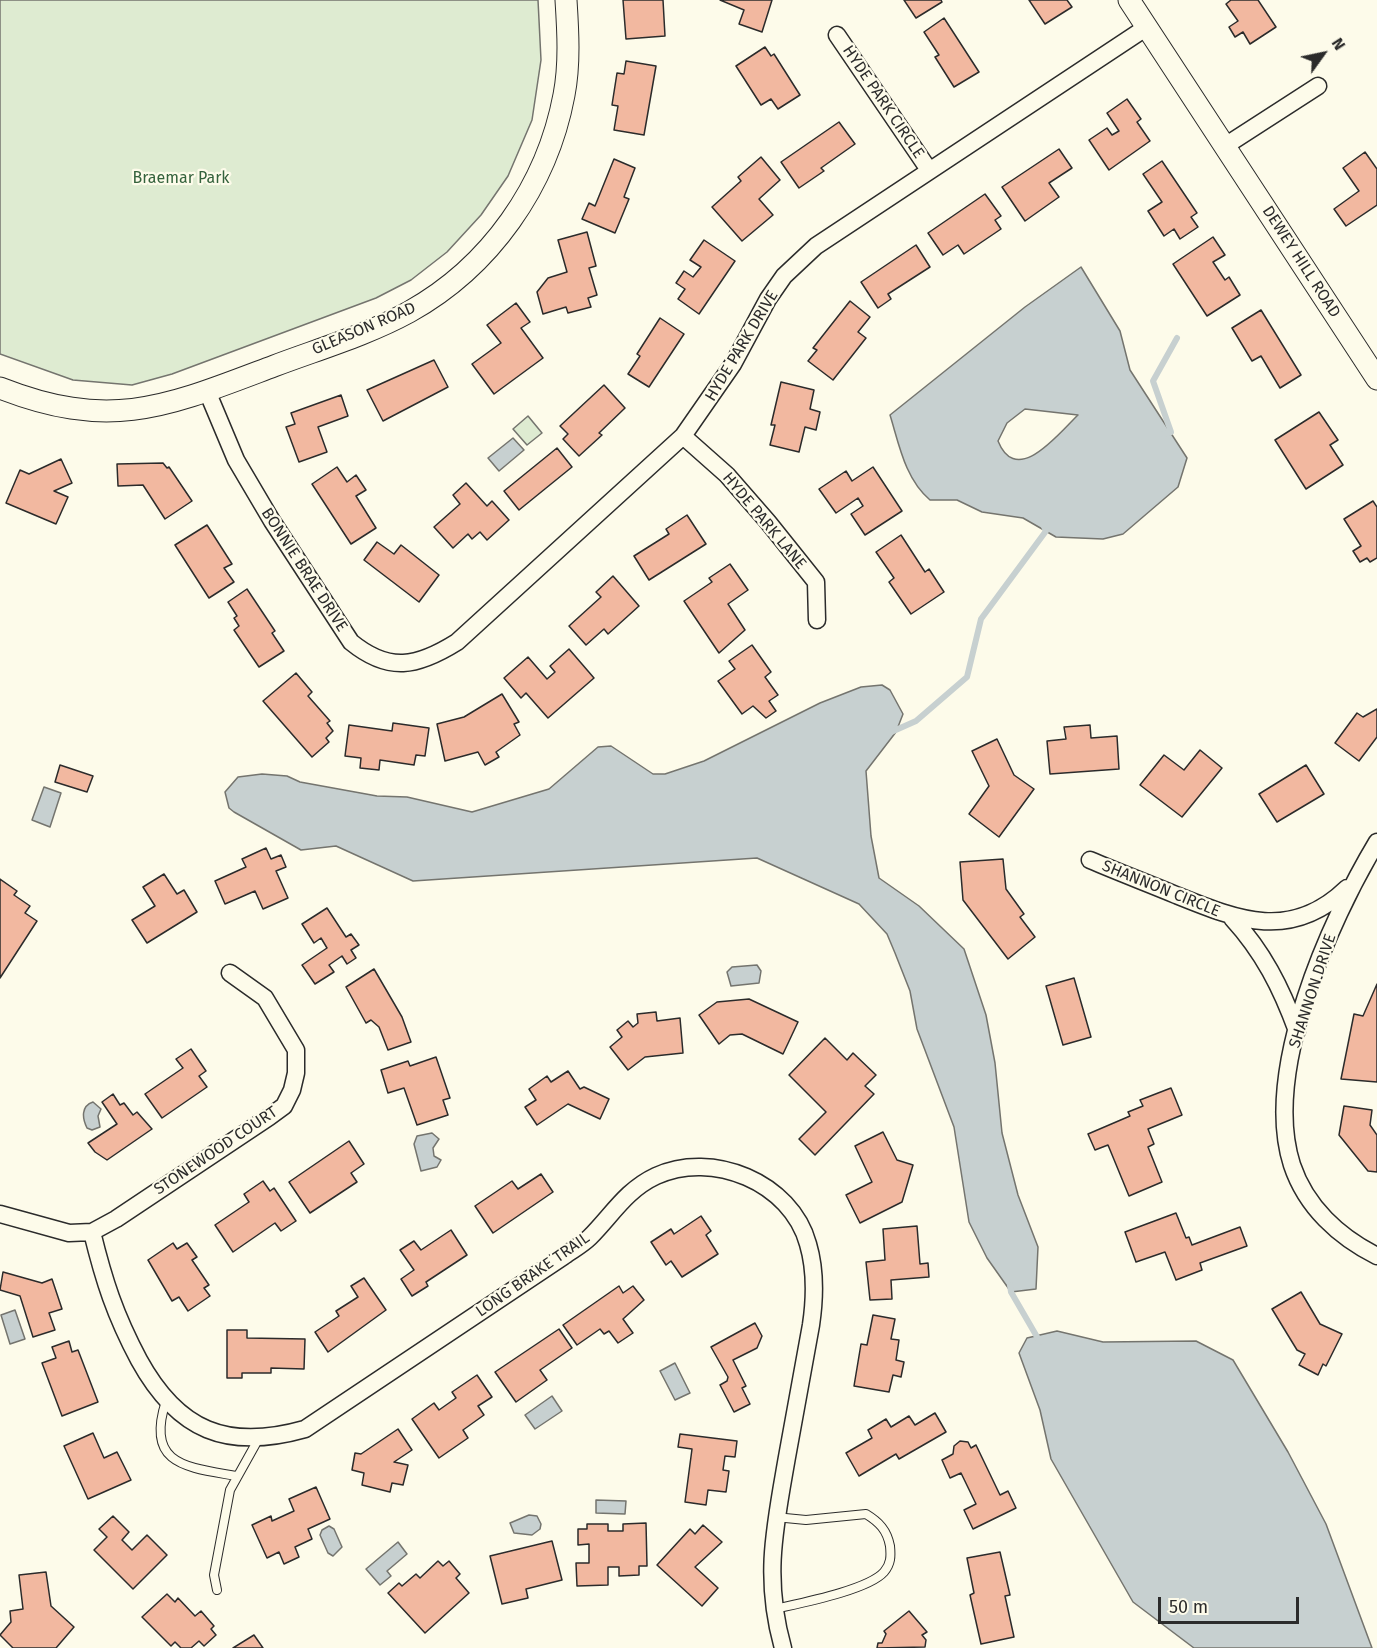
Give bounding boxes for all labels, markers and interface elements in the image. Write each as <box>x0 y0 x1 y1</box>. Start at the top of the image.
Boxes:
north arrow <box>1293 24 1353 84</box>
text: N <box>1328 34 1349 54</box>
street label: HYDE PARK CIRCLE <box>838 42 928 162</box>
park label: Braemar Park <box>132 169 230 189</box>
street label: DEWEY HILL ROAD <box>1258 203 1344 321</box>
street label: HYDE PARK DRIVE <box>701 287 783 405</box>
street label: GLEASON ROAD <box>309 299 419 359</box>
street label: HYDE PARK LANE <box>718 469 810 573</box>
street label: BONNIE BRAE DRIVE <box>257 505 351 635</box>
street label: SHANNON CIRCLE <box>1099 857 1223 921</box>
street label: SHANNON DRIVE <box>1285 931 1341 1051</box>
street label: STONEWOOD COURT <box>151 1103 281 1199</box>
street label: LONG BRAKE TRAIL <box>473 1229 593 1321</box>
scale bar <box>1161 1585 1302 1623</box>
text: 50 m <box>1169 1596 1208 1618</box>

